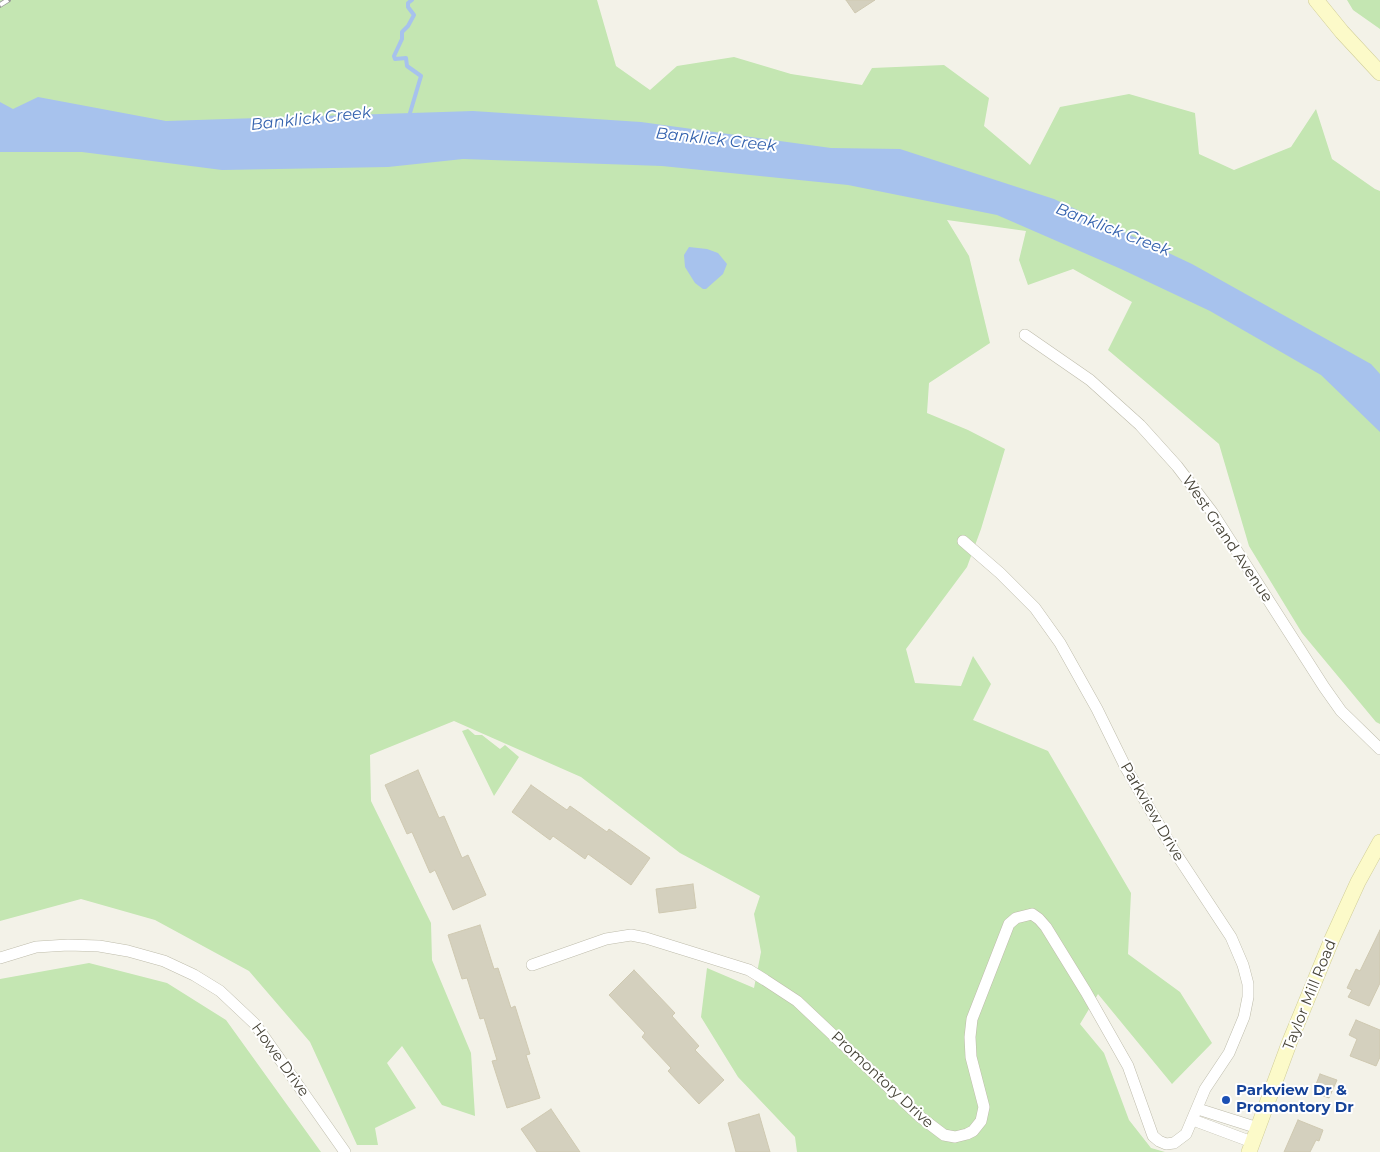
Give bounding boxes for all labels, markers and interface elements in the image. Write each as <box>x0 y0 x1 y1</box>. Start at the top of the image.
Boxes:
water label: Banklick Creek <box>250 103 372 135</box>
water label: Banklick Creek <box>655 124 777 156</box>
water label: Banklick Creek <box>1053 199 1173 261</box>
street label: West Grand Avenue <box>1178 472 1276 606</box>
street label: Parkview Drive <box>1116 759 1188 865</box>
street label: Taylor Mill Road <box>1280 937 1340 1053</box>
street label: Howe Drive <box>247 1020 313 1100</box>
street label: Promontory Drive <box>827 1028 937 1132</box>
place label: Parkview Dr & Promontory Dr <box>1236 1082 1354 1117</box>
marker: Parkview Dr & Promontory Dr <box>1220 1094 1232 1106</box>

